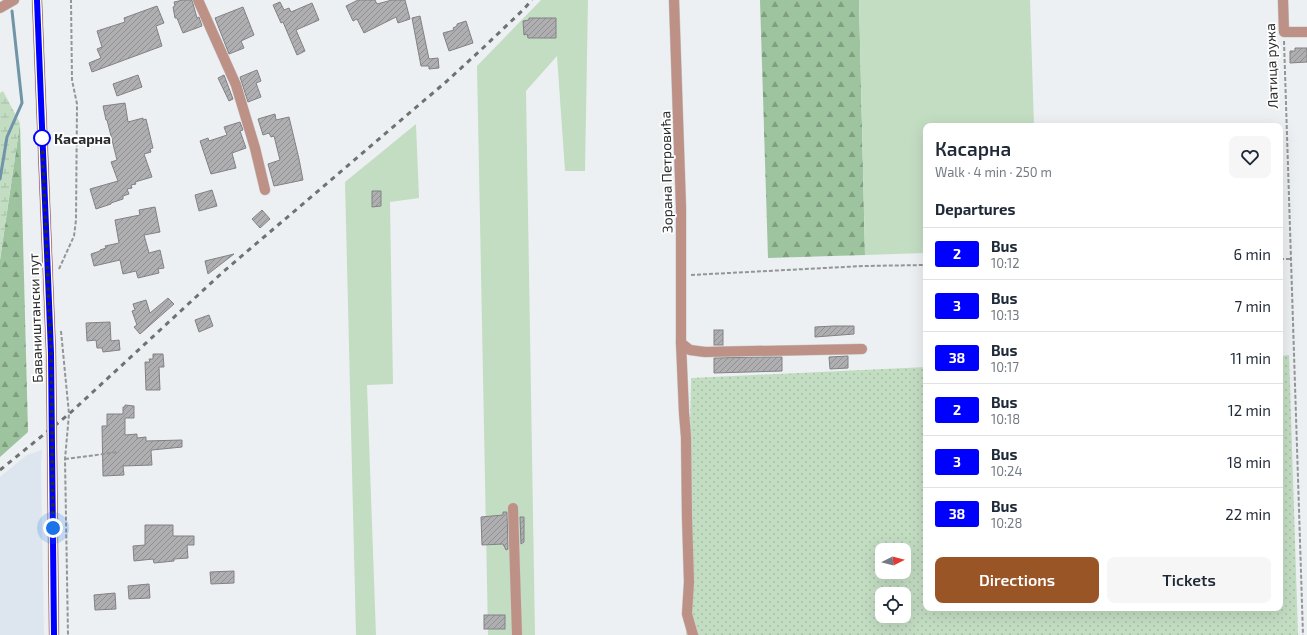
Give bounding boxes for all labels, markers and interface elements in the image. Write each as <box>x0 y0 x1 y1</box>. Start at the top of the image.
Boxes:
street label: Латица ружа <box>1261 23 1281 109</box>
street label: Зорана Петровића <box>656 111 676 233</box>
marker: Касарна <box>33 129 51 147</box>
place label: Касарна <box>54 130 111 147</box>
button: heart <box>1229 136 1271 178</box>
text: Касарна <box>935 137 1011 160</box>
text: Walk · 4 min · 250 m <box>935 164 1052 180</box>
text: Departures <box>935 200 1015 218</box>
text: Bus <box>991 237 1017 255</box>
text: 2 <box>953 245 961 262</box>
text: 6 min <box>1233 245 1271 263</box>
street label: Баваништански пут <box>24 253 46 383</box>
text: 10:12 <box>991 255 1020 271</box>
text: Bus <box>991 289 1017 307</box>
text: 3 <box>953 297 961 314</box>
text: 7 min <box>1234 297 1271 315</box>
text: 10:13 <box>991 307 1019 323</box>
text: Bus <box>991 341 1017 359</box>
text: 38 <box>949 349 965 366</box>
text: 11 min <box>1230 349 1271 367</box>
text: 10:17 <box>991 359 1019 375</box>
text: Bus <box>991 393 1017 411</box>
text: 2 <box>953 401 961 418</box>
text: 12 min <box>1228 401 1271 419</box>
text: 10:18 <box>991 411 1020 427</box>
text: Bus <box>991 445 1017 463</box>
text: 3 <box>953 453 961 470</box>
text: 18 min <box>1227 453 1271 471</box>
text: 10:24 <box>991 463 1022 479</box>
text: Bus <box>991 497 1017 515</box>
text: 38 <box>949 505 965 522</box>
text: 22 min <box>1225 505 1271 523</box>
text: 10:28 <box>991 515 1022 531</box>
your location <box>43 518 63 538</box>
north arrow <box>875 543 911 579</box>
map controls <box>875 543 911 623</box>
button: Directions <box>935 557 1099 603</box>
button: Tickets <box>1107 557 1271 603</box>
button: locate <box>875 587 911 623</box>

